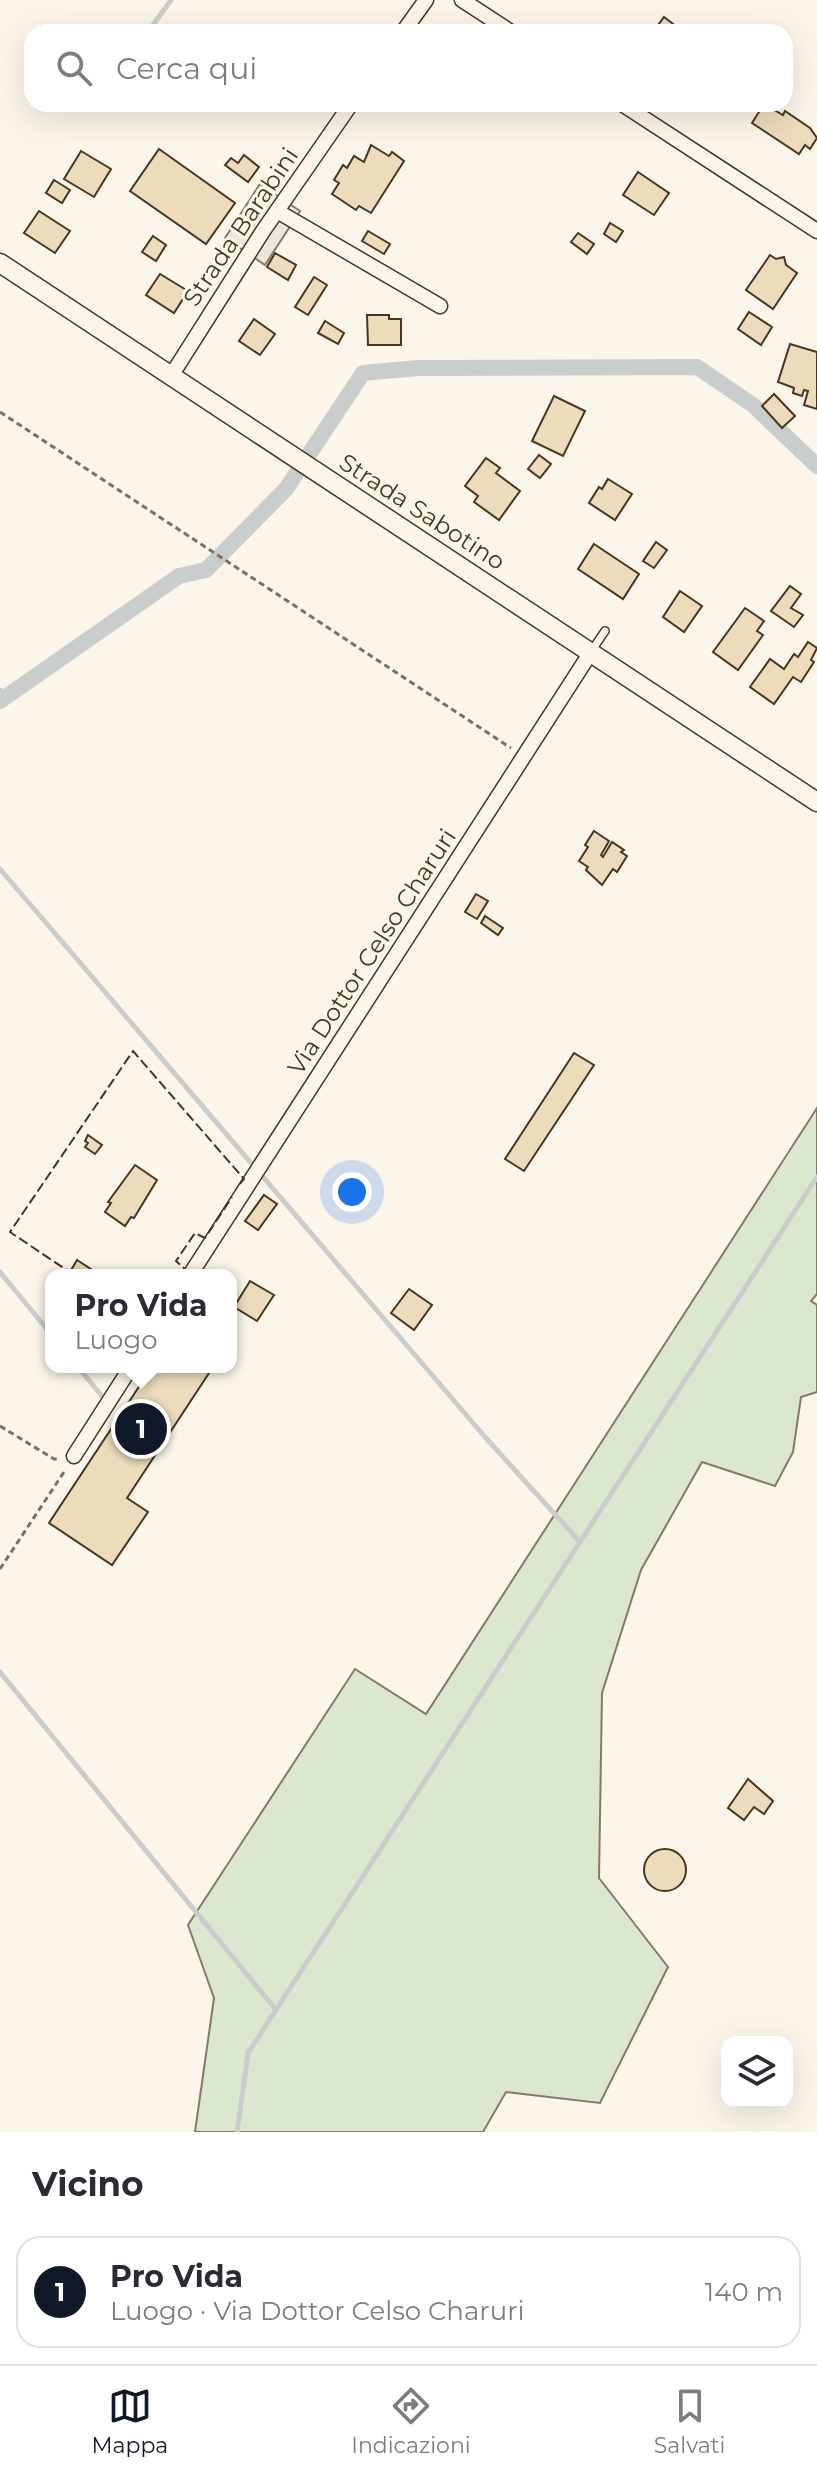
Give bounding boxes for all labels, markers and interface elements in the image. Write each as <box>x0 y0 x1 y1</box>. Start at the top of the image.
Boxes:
search box <box>24 24 793 112</box>
icon: search <box>52 46 96 90</box>
text: Cerca qui <box>116 50 257 87</box>
street label: Strada Barabini <box>177 142 304 311</box>
street label: Strada Sabotino <box>334 447 511 576</box>
street label: Via Dottor Celso Charuri <box>281 823 462 1080</box>
your location <box>332 1172 372 1212</box>
popup <box>45 1269 237 1373</box>
text: Pro Vida <box>75 1287 208 1324</box>
text: Luogo <box>75 1324 158 1356</box>
pin: 1 <box>115 1399 167 1459</box>
map controls <box>721 2036 793 2108</box>
button: layers <box>721 2036 793 2108</box>
text: Vicino <box>32 2163 144 2205</box>
text: Pro Vida <box>110 2258 243 2295</box>
text: 1 <box>55 2276 65 2308</box>
text: 140 m <box>705 2276 783 2308</box>
text: Luogo · Via Dottor Celso Charuri <box>110 2295 524 2327</box>
tab: Mappa <box>92 2384 168 2459</box>
tab: Indicazioni <box>351 2384 471 2459</box>
tab: Salvati <box>654 2384 725 2459</box>

